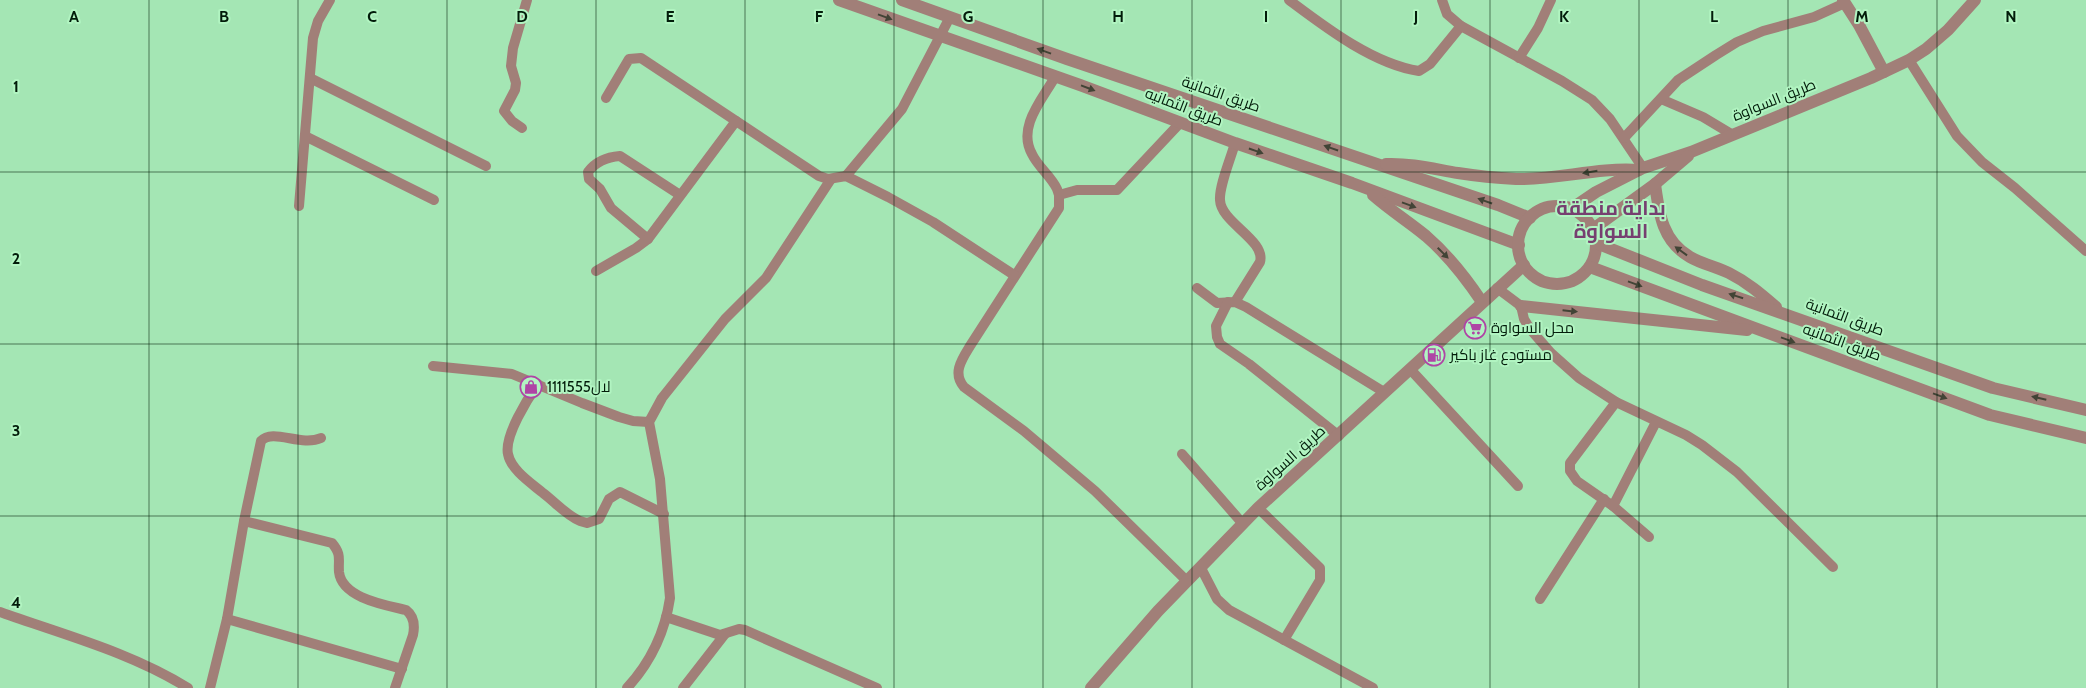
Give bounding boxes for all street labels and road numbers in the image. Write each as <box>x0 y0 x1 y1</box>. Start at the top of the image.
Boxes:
street label: طريق الثمانية <box>1179 72 1263 117</box>
street label: طريق السواوة <box>1730 75 1819 126</box>
street label: طريق الثمانيه <box>1142 84 1225 131</box>
street label: طريق الثمانية <box>1803 295 1887 340</box>
street label: طريق الثمانيه <box>1800 320 1884 365</box>
street label: طريق السواوة <box>1251 422 1330 495</box>

